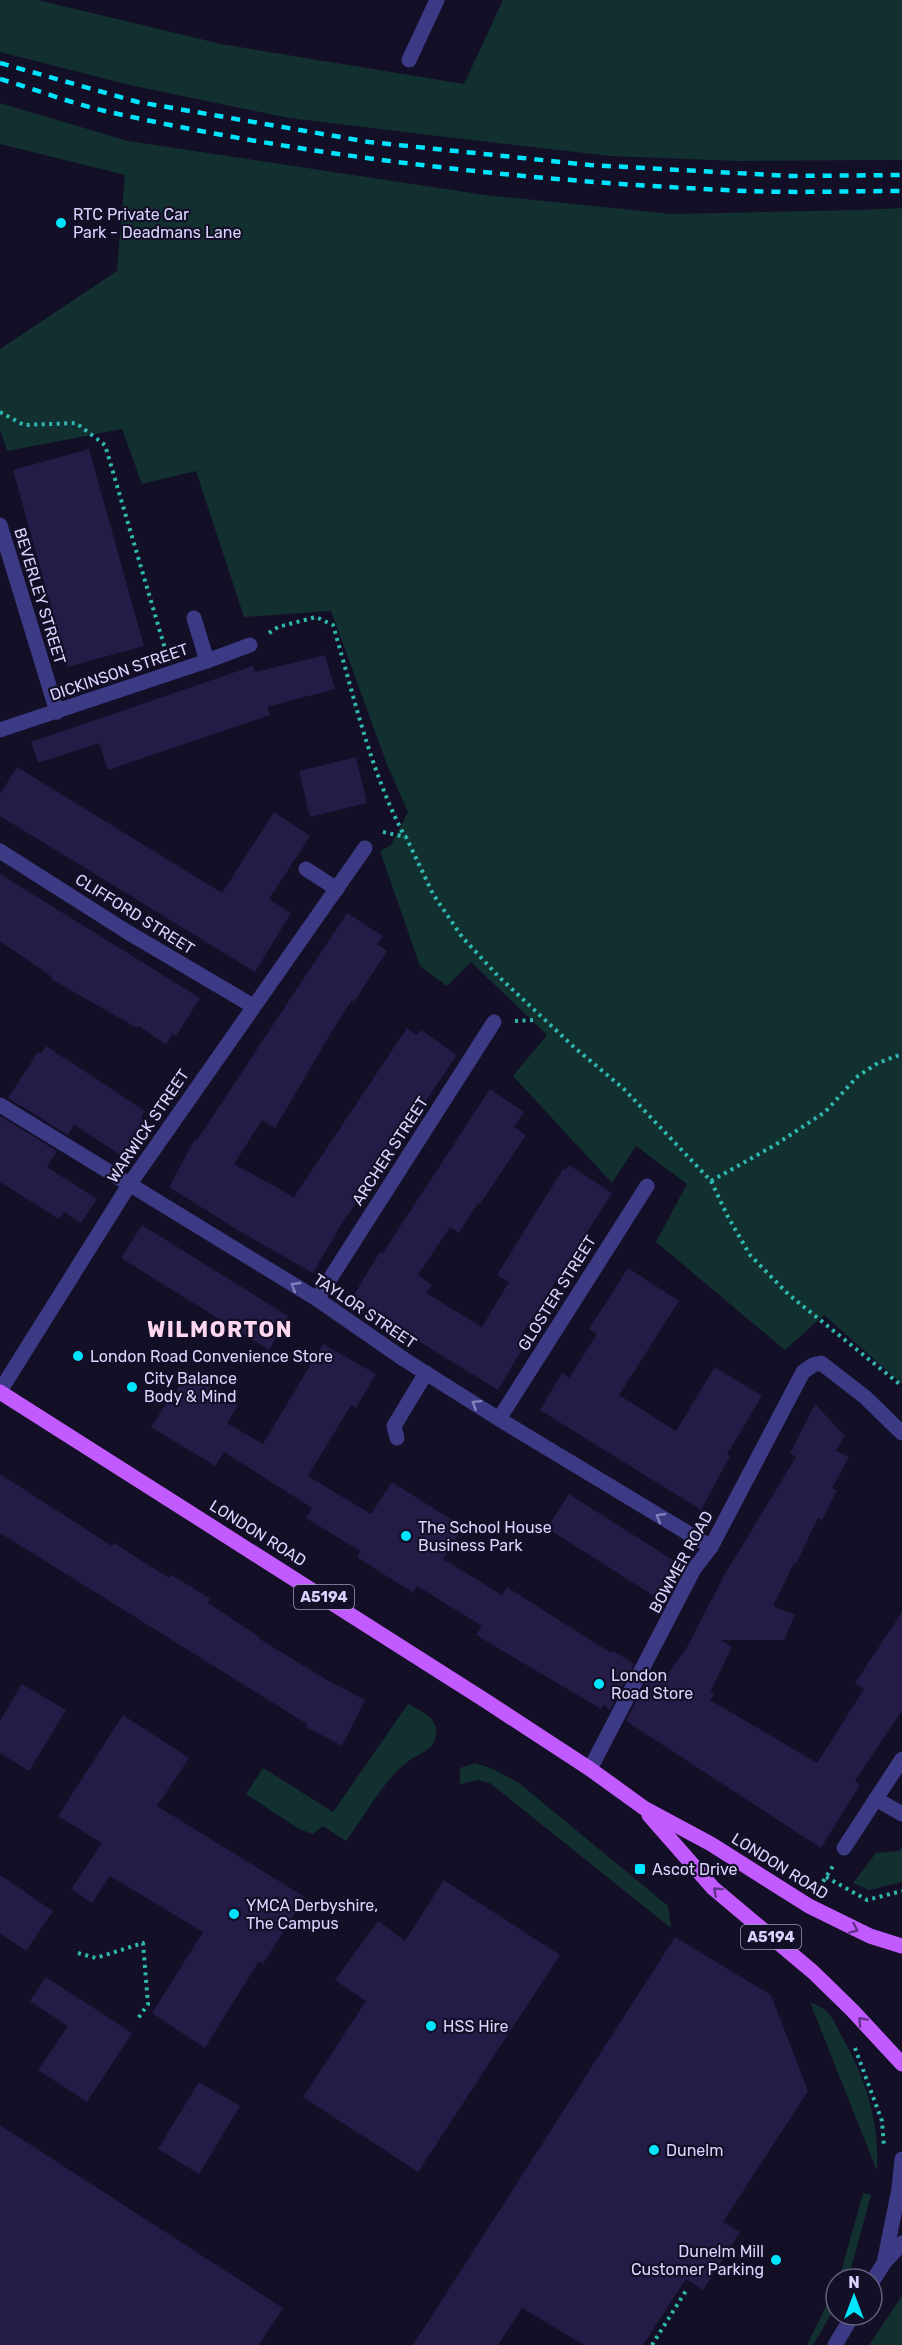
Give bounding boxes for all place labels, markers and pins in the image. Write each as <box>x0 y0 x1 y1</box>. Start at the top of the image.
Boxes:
place label: RTC Private Car Park - Deadmans Lane <box>73 205 241 242</box>
marker: RTC Private Car Park - Deadmans Lane <box>54 216 68 230</box>
place label: London Road Convenience Store <box>90 1347 333 1366</box>
marker: London Road Convenience Store <box>71 1349 85 1363</box>
place label: City Balance Body & Mind <box>144 1369 237 1406</box>
marker: City Balance Body & Mind <box>125 1380 139 1394</box>
place label: The School House Business Park <box>418 1518 552 1555</box>
marker: The School House Business Park <box>399 1529 413 1543</box>
place label: London Road Store <box>611 1666 693 1703</box>
marker: London Road Store <box>592 1677 606 1691</box>
place label: Ascot Drive <box>652 1860 738 1879</box>
marker: Ascot Drive <box>633 1862 647 1876</box>
place label: YMCA Derbyshire, The Campus <box>246 1896 378 1933</box>
marker: YMCA Derbyshire, The Campus <box>227 1907 241 1921</box>
place label: HSS Hire <box>443 2017 508 2036</box>
marker: HSS Hire <box>424 2019 438 2033</box>
place label: Dunelm <box>666 2141 723 2160</box>
marker: Dunelm <box>647 2143 661 2157</box>
place label: Dunelm Mill Customer Parking <box>631 2242 764 2279</box>
marker: Dunelm Mill Customer Parking <box>769 2253 783 2267</box>

